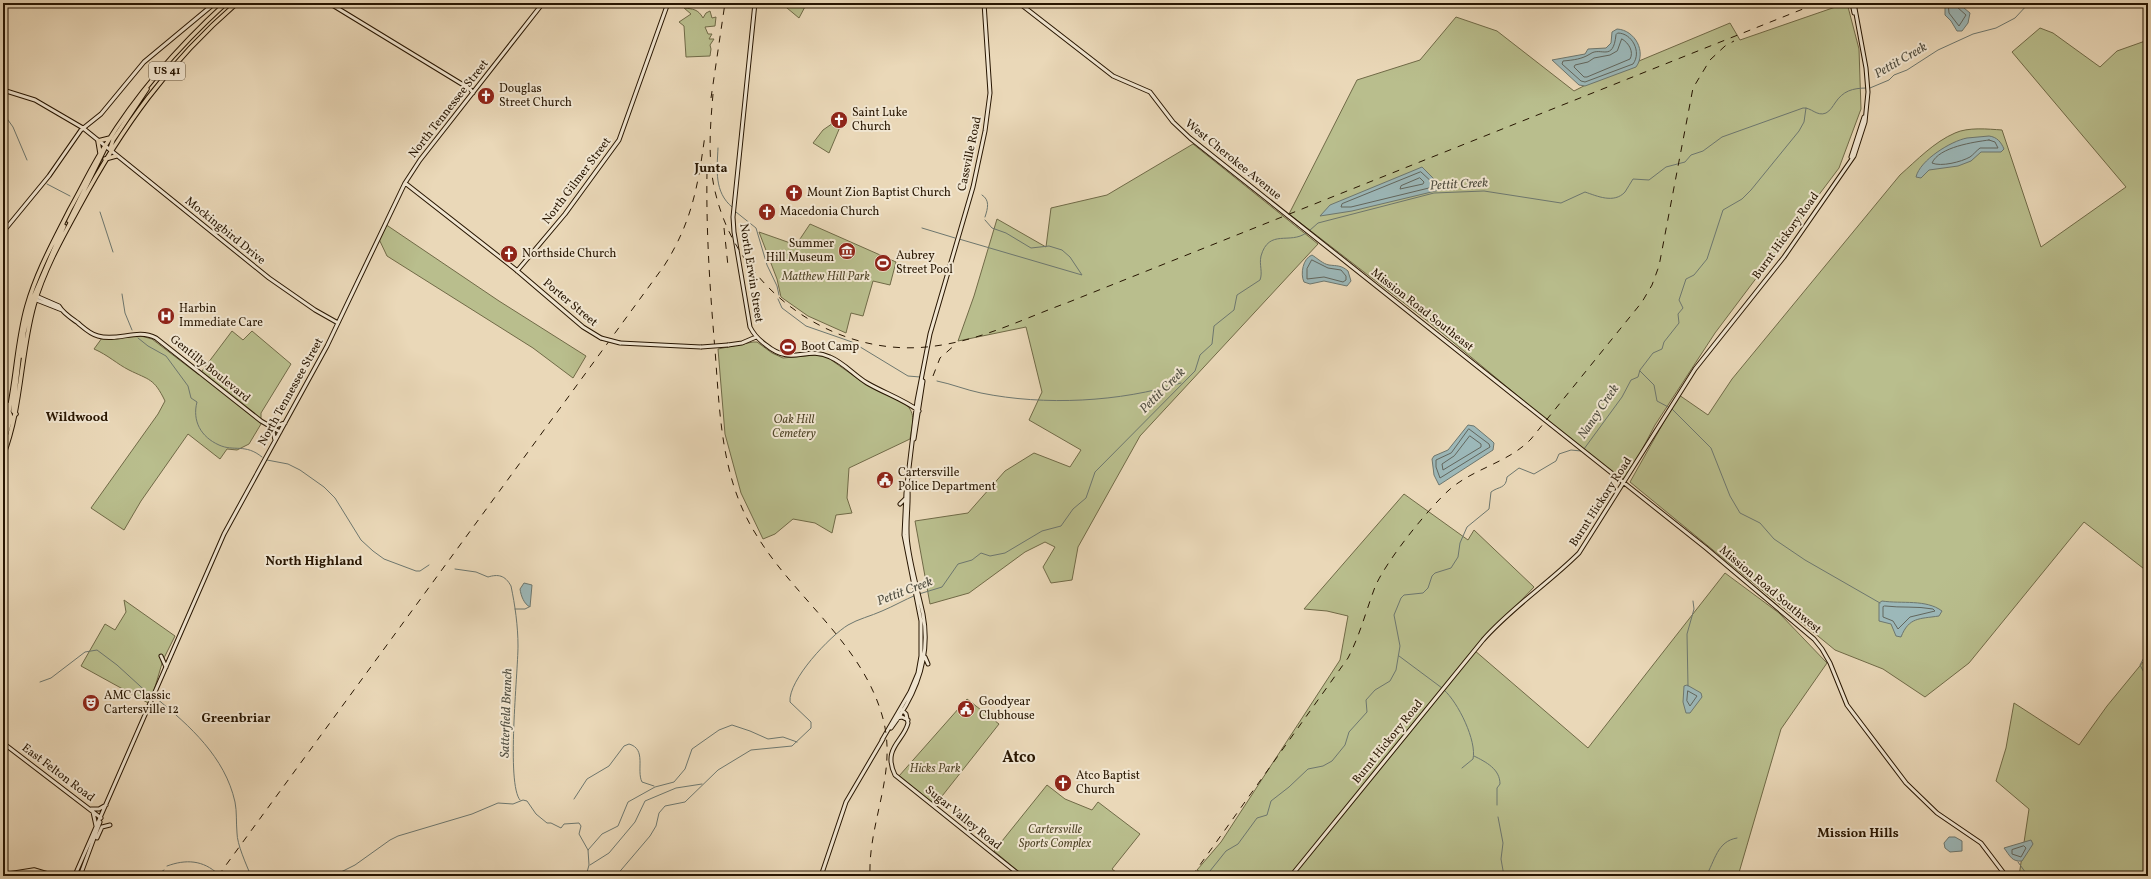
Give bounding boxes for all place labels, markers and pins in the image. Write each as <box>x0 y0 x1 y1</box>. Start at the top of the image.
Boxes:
place label: Douglas Street Church <box>499 81 572 111</box>
church icon: Douglas Street Church <box>476 86 496 106</box>
place label: Saint Luke Church <box>852 105 908 135</box>
church icon: Saint Luke Church <box>829 110 849 130</box>
church icon: Mount Zion Baptist Church <box>784 183 804 203</box>
place label: Mount Zion Baptist Church <box>807 185 951 201</box>
church icon: Macedonia Church <box>757 202 777 222</box>
place label: Macedonia Church <box>780 204 880 220</box>
place label: Summer Hill Museum <box>766 236 834 266</box>
museum icon: Summer Hill Museum <box>837 241 857 261</box>
church icon: Northside Church <box>499 244 519 264</box>
place label: Northside Church <box>522 246 616 262</box>
place label: Aubrey Street Pool <box>896 248 953 278</box>
sports icon: Aubrey Street Pool <box>873 253 893 273</box>
place label: Harbin Immediate Care <box>179 301 263 331</box>
hospital icon: Harbin Immediate Care <box>156 306 176 326</box>
sports icon: Boot Camp <box>778 337 798 357</box>
place label: Boot Camp <box>801 339 859 355</box>
place label: Cartersville Police Department <box>898 465 996 495</box>
public building icon: Cartersville Police Department <box>875 470 895 490</box>
place label: AMC Classic Cartersville 12 <box>104 688 179 718</box>
theatre icon: AMC Classic Cartersville 12 <box>81 693 101 713</box>
place label: Goodyear Clubhouse <box>979 694 1035 724</box>
public building icon: Goodyear Clubhouse <box>956 699 976 719</box>
place label: Atco Baptist Church <box>1076 768 1140 798</box>
church icon: Atco Baptist Church <box>1053 773 1073 793</box>

